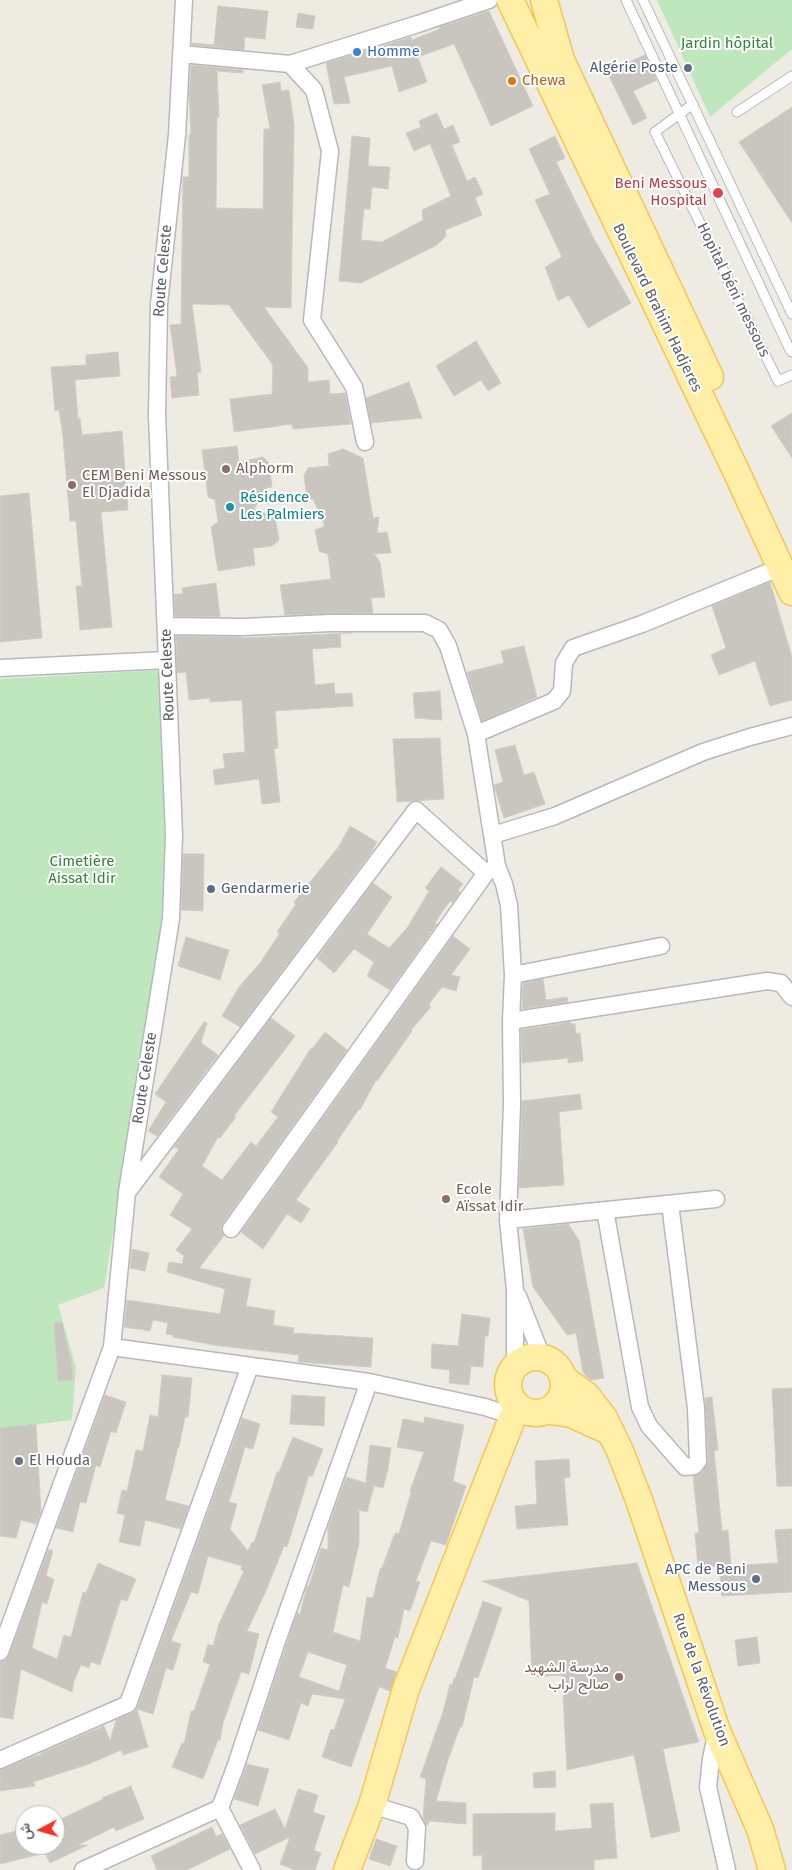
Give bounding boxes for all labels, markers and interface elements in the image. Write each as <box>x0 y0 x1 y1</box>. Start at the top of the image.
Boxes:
park label: Jardin hôpital <box>681 35 773 53</box>
place label: Homme <box>367 43 420 61</box>
marker: Homme <box>351 46 363 58</box>
place label: Algérie Poste <box>590 59 678 77</box>
marker: Algérie Poste <box>682 62 694 74</box>
place label: Chewa <box>522 72 566 90</box>
marker: Chewa <box>506 75 518 87</box>
place label: Beni Messous Hospital <box>615 175 707 210</box>
marker: Beni Messous Hospital <box>711 186 725 200</box>
street label: Hopital béni messous <box>693 220 773 360</box>
street label: Boulevard Brahim Hadjeres <box>608 221 706 395</box>
street label: Route Celeste <box>150 224 176 318</box>
place label: Alphorm <box>236 460 294 478</box>
marker: Alphorm <box>220 463 232 475</box>
place label: CEM Beni Messous El Djadida <box>82 467 207 502</box>
marker: CEM Beni Messous El Djadida <box>66 479 78 491</box>
place label: Résidence Les Palmiers <box>240 489 324 524</box>
marker: Résidence Les Palmiers <box>224 501 236 513</box>
street label: Route Celeste <box>157 628 179 722</box>
park label: Cimetière Aissat Idir <box>48 853 116 888</box>
place label: Gendarmerie <box>221 880 310 898</box>
marker: Gendarmerie <box>205 883 217 895</box>
street label: Route Celeste <box>129 1031 161 1125</box>
place label: Ecole Aïssat Idir <box>456 1181 523 1216</box>
marker: Ecole Aïssat Idir <box>440 1193 452 1205</box>
place label: El Houda <box>29 1452 90 1470</box>
marker: El Houda <box>13 1455 25 1467</box>
place label: APC de Beni Messous <box>665 1561 746 1596</box>
marker: APC de Beni Messous <box>750 1573 762 1585</box>
street label: Rue de la Révolution <box>668 1611 734 1749</box>
place label: مدرسة الشهيد صالح لراب <box>524 1659 609 1694</box>
marker: مدرسة الشهيد صالح لراب <box>613 1671 625 1683</box>
north arrow <box>15 1805 65 1855</box>
text: ش <box>16 1822 35 1841</box>

